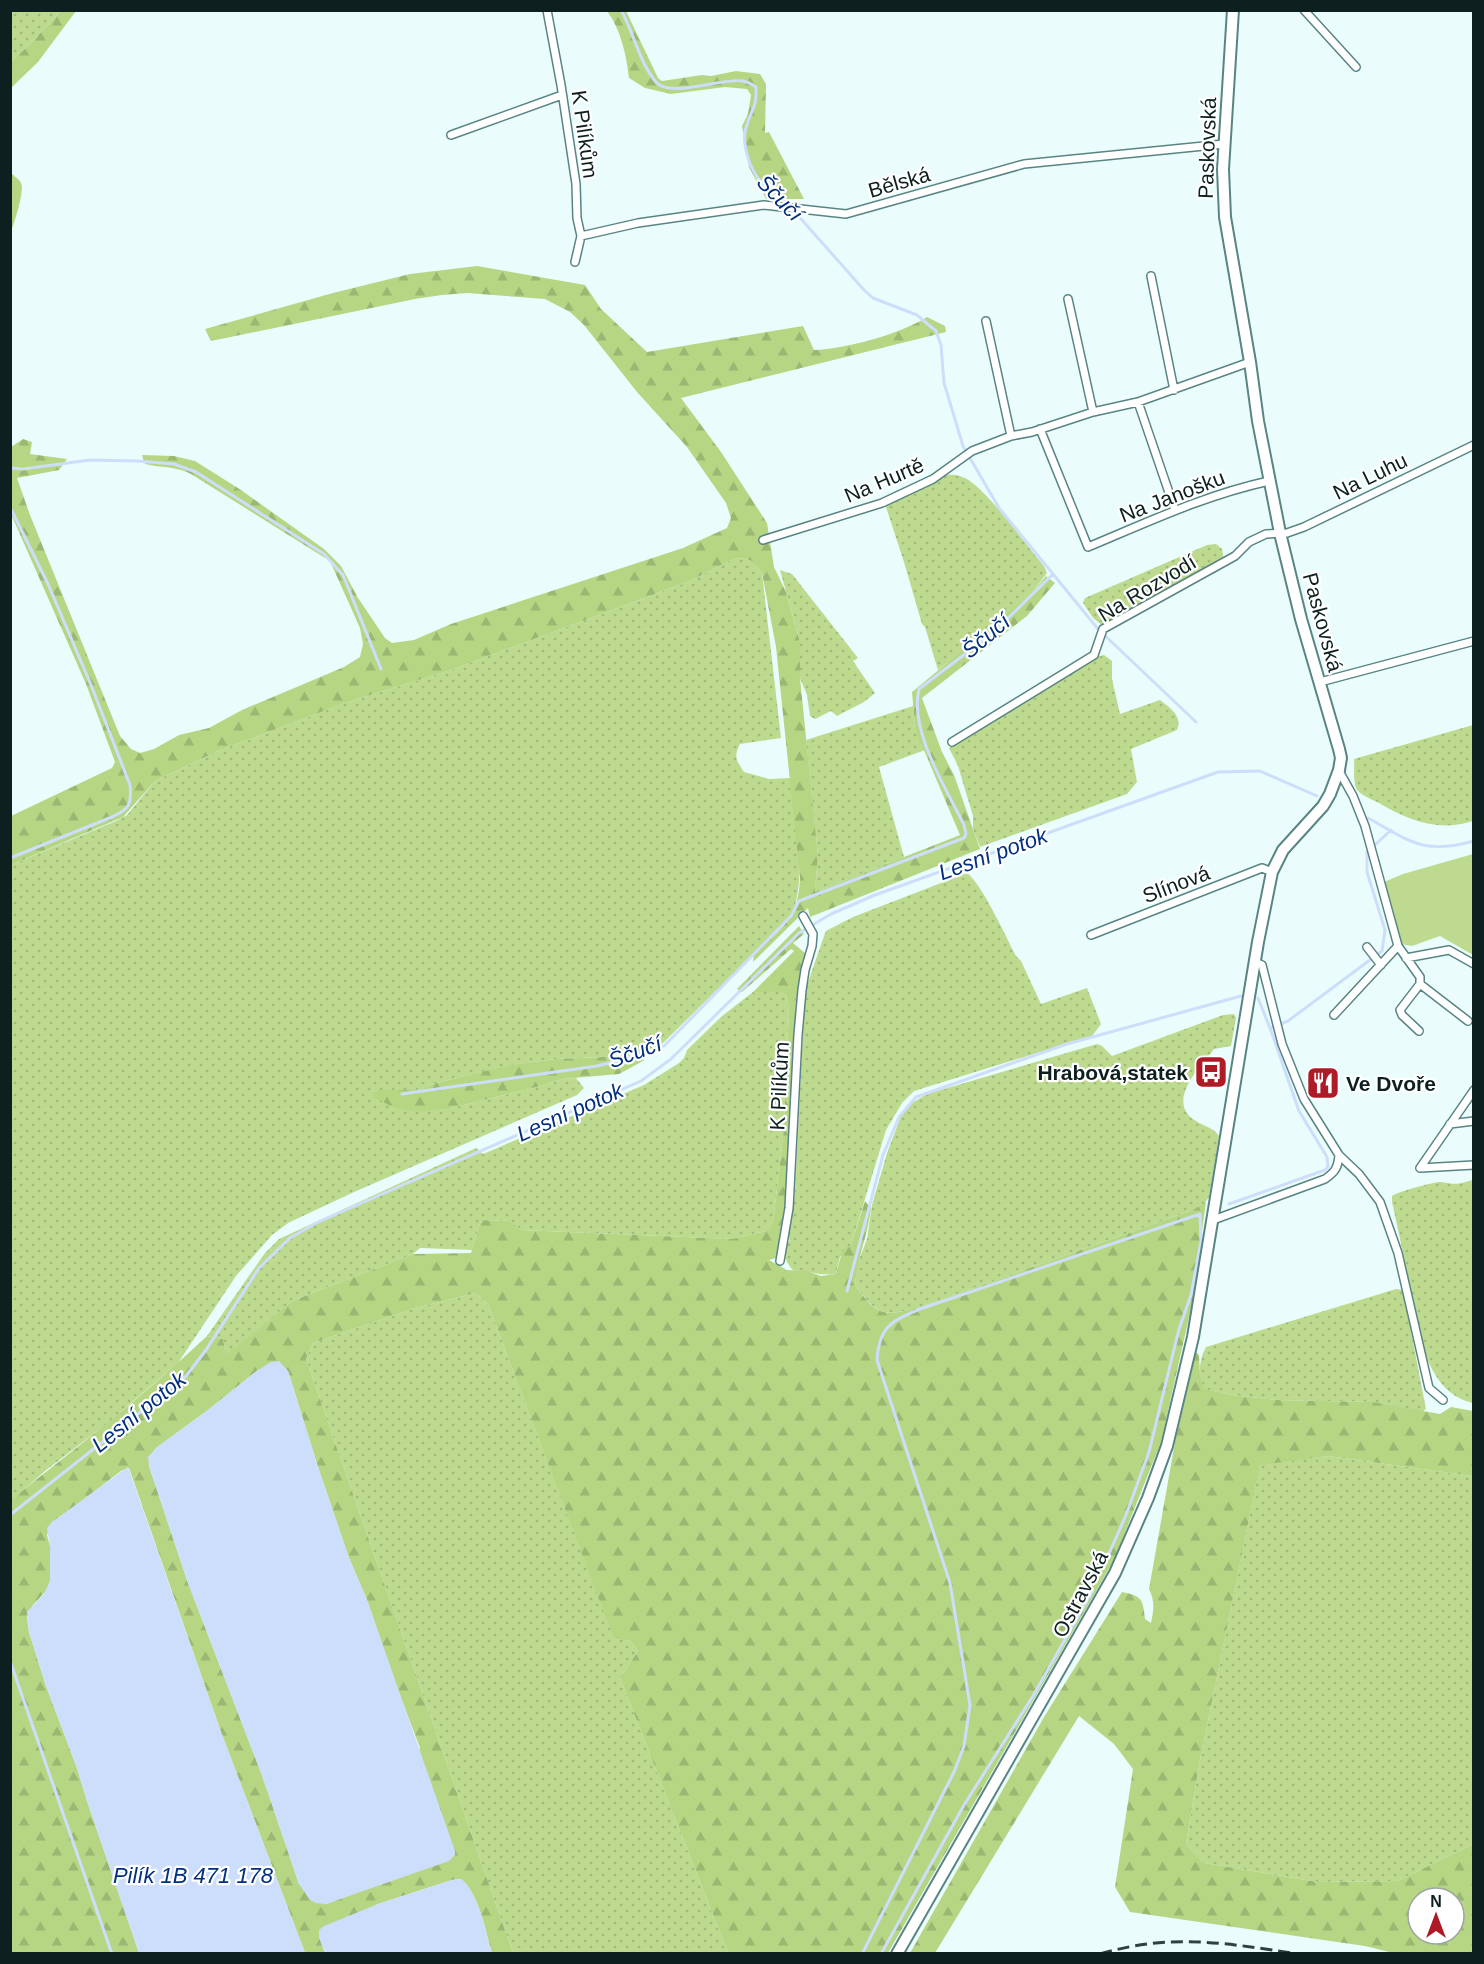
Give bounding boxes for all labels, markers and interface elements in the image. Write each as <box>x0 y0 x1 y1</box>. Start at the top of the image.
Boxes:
street label: K Pilíkům <box>567 88 603 180</box>
street label: Paskovská <box>1194 97 1220 199</box>
street label: Bělská <box>866 162 933 202</box>
water label: Ščučí <box>752 170 809 228</box>
street label: Na Luhu <box>1329 448 1411 504</box>
street label: Na Hurtě <box>841 453 927 507</box>
street label: Na Janošku <box>1116 465 1228 527</box>
street label: Na Rozvodí <box>1094 550 1200 626</box>
street label: Paskovská <box>1299 570 1347 674</box>
water label: Ščučí <box>957 608 1017 663</box>
water label: Lesní potok <box>935 822 1052 885</box>
street label: Slínová <box>1139 861 1213 907</box>
water label: Ščučí <box>605 1030 667 1073</box>
street label: K Pilíkům <box>765 1041 793 1131</box>
bus stop icon: Hrabová,statek <box>1193 1054 1229 1090</box>
place label: Hrabová,statek <box>1037 1061 1188 1084</box>
restaurant icon: Ve Dvoře <box>1305 1065 1341 1101</box>
place label: Ve Dvoře <box>1346 1072 1436 1095</box>
water label: Lesní potok <box>513 1077 628 1147</box>
water label: Lesní potok <box>87 1366 192 1458</box>
street label: Ostravská <box>1048 1547 1112 1641</box>
water label: Pilík 1B 471 178 <box>113 1863 274 1888</box>
north arrow <box>1406 1886 1466 1946</box>
text: N <box>1430 1893 1442 1910</box>

